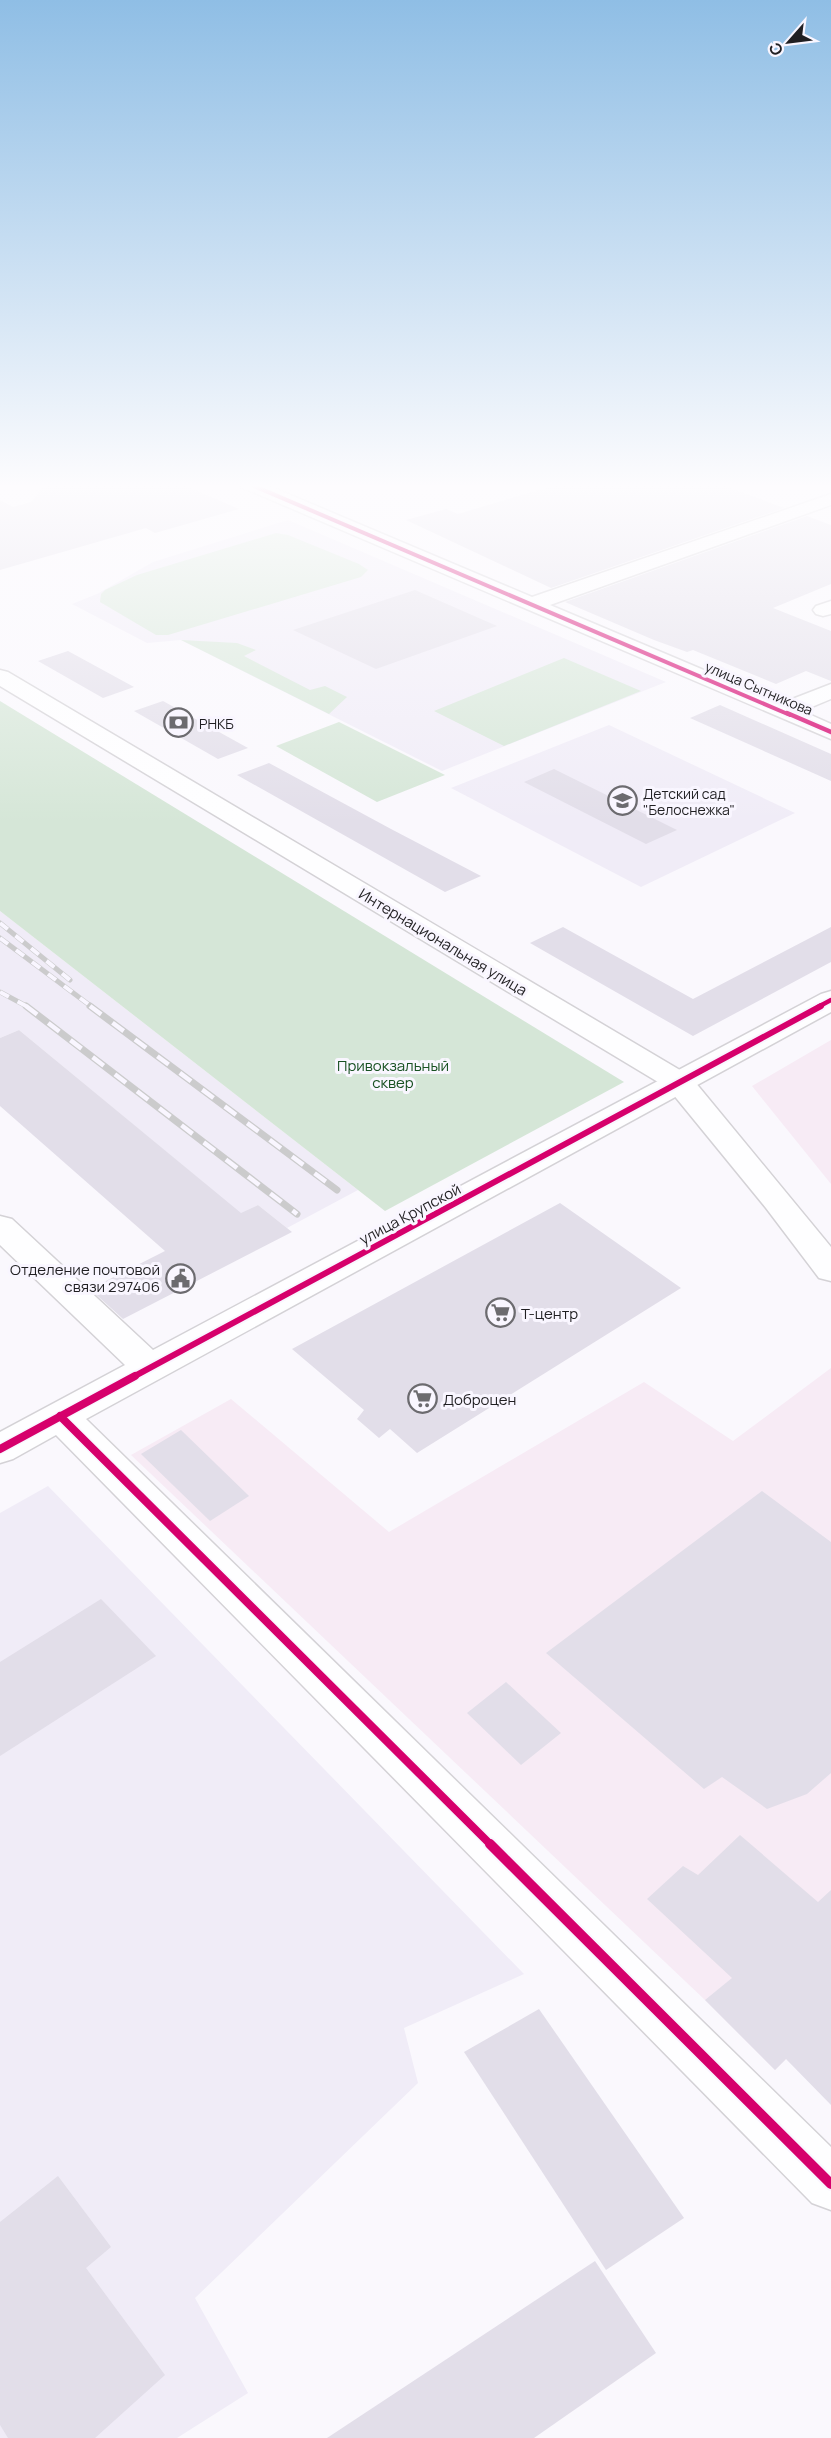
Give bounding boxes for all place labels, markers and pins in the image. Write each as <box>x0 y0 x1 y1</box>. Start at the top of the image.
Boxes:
bank icon: РНКБ <box>162 707 194 739</box>
place label: РНКБ <box>199 714 234 733</box>
place label: Детский сад "Белоснежка" <box>643 784 735 819</box>
school or university icon: Детский сад "Белоснежка" <box>606 785 638 817</box>
place label: Отделение почтовой связи 297406 <box>10 1259 160 1297</box>
public building icon: Отделение почтовой связи 297406 <box>165 1262 197 1294</box>
supermarket icon: Т-центр <box>484 1297 516 1329</box>
place label: Т-центр <box>521 1303 578 1324</box>
supermarket icon: Доброцен <box>406 1383 438 1415</box>
place label: Доброцен <box>443 1389 516 1410</box>

